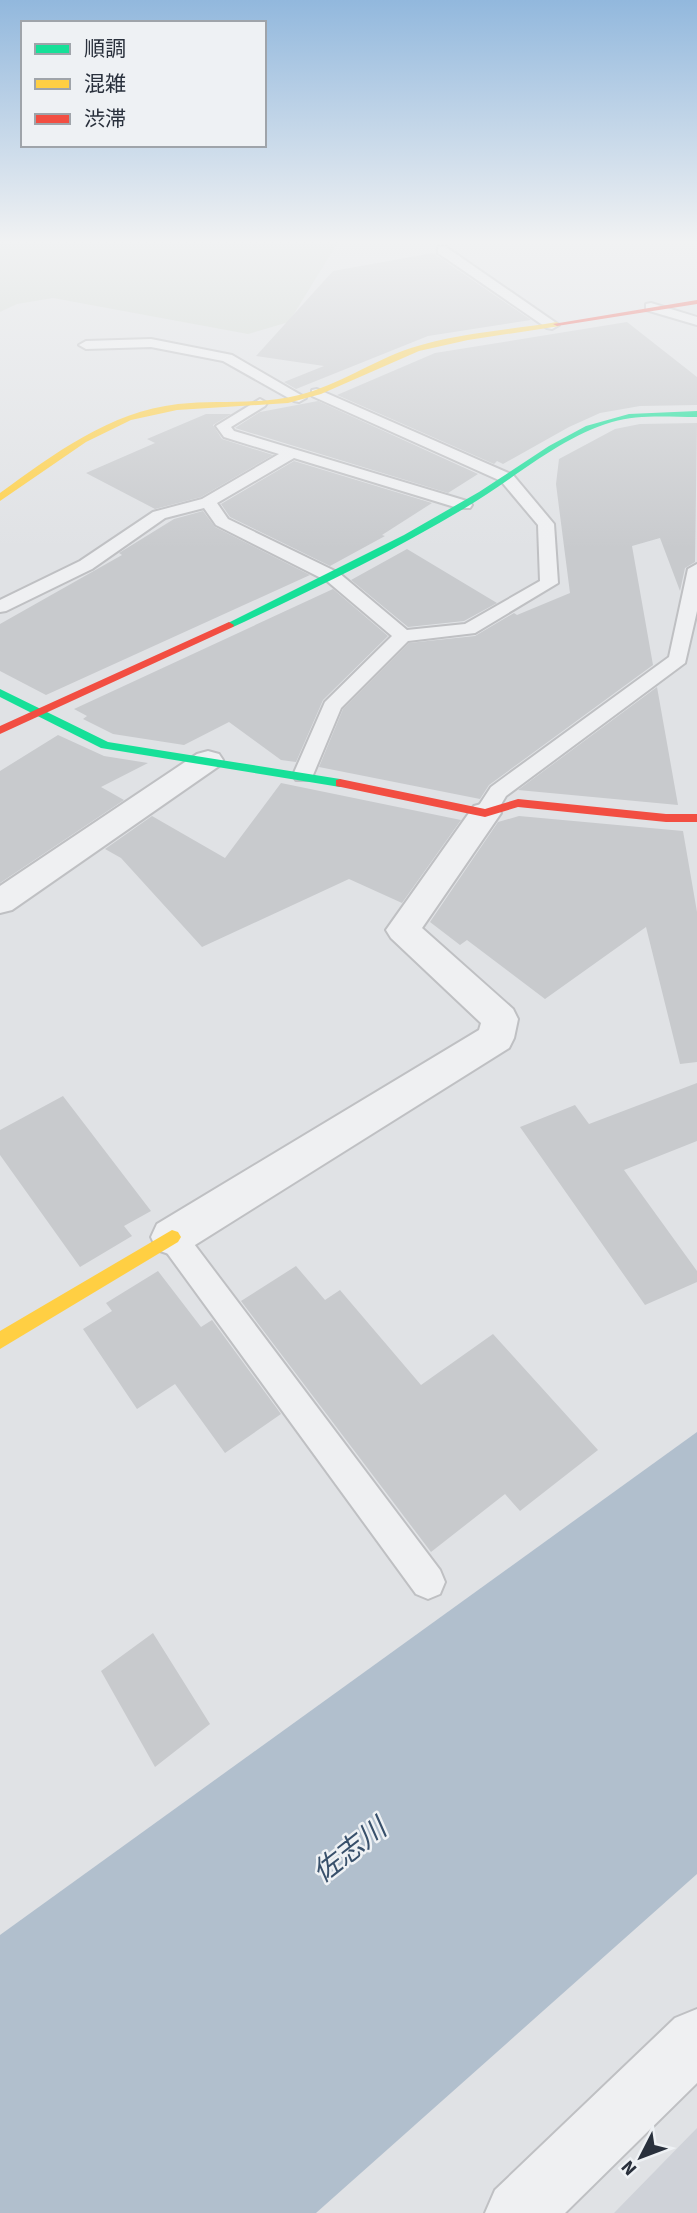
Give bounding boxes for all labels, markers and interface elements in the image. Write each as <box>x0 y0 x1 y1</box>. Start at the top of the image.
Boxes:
legend <box>21 21 266 147</box>
text: 順調 <box>84 34 126 64</box>
text: 混雑 <box>84 69 126 99</box>
text: 渋滞 <box>84 104 126 134</box>
water label: 佐志川 <box>304 1807 397 1892</box>
north arrow <box>606 2122 676 2192</box>
text: N <box>615 2154 644 2181</box>

